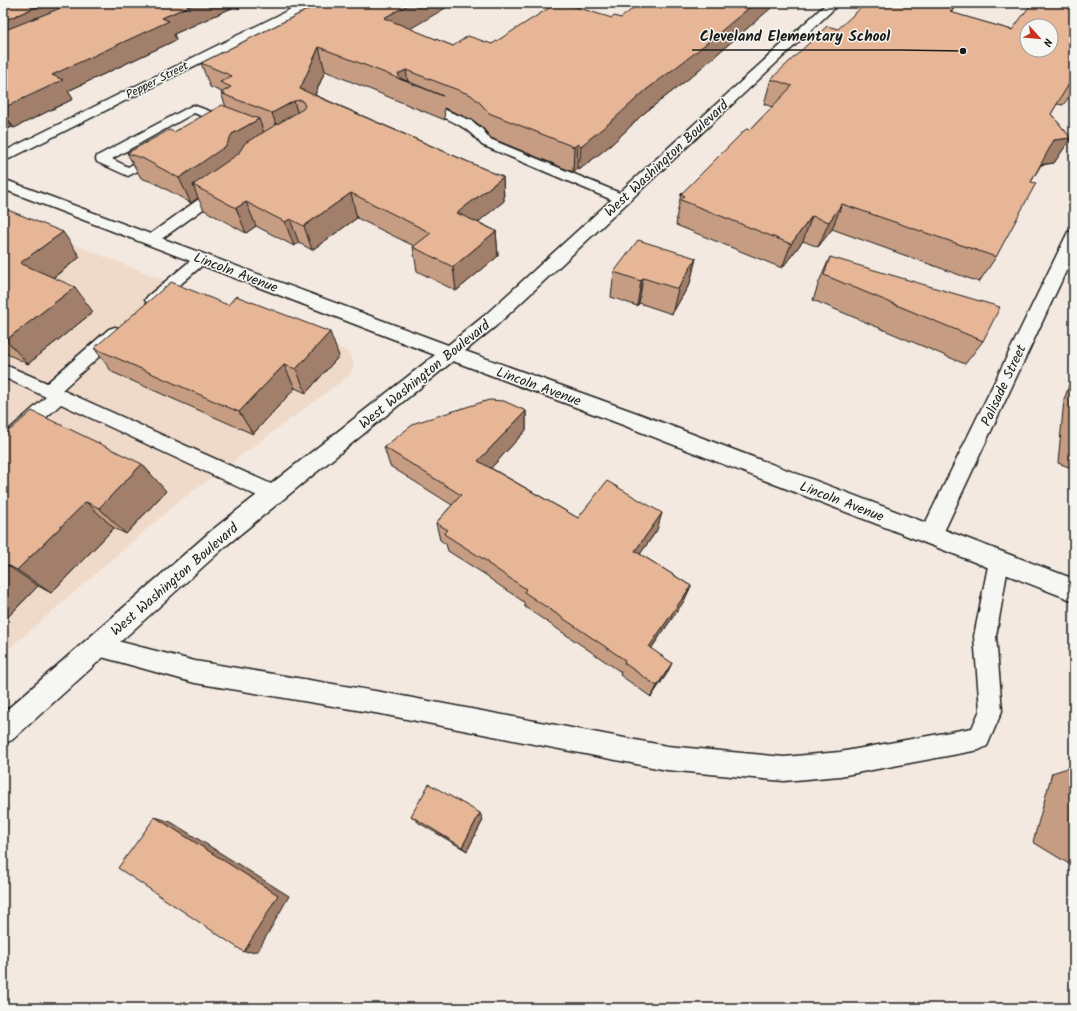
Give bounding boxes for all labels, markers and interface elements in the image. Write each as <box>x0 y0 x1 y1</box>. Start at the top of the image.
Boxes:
north arrow <box>1019 18 1059 58</box>
callout: Cleveland Elementary School <box>692 23 899 50</box>
text: Cleveland Elementary School <box>700 25 890 49</box>
text: N <box>1037 35 1057 49</box>
street label: Pepper Street <box>123 56 192 104</box>
street label: West Washington Boulevard <box>599 94 735 222</box>
street label: Lincoln Avenue <box>190 247 282 299</box>
street label: West Washington Boulevard <box>354 314 496 435</box>
street label: Palisade Street <box>975 340 1033 430</box>
street label: Lincoln Avenue <box>493 361 585 413</box>
street label: Lincoln Avenue <box>796 476 888 528</box>
street label: West Washington Boulevard <box>106 517 244 642</box>

